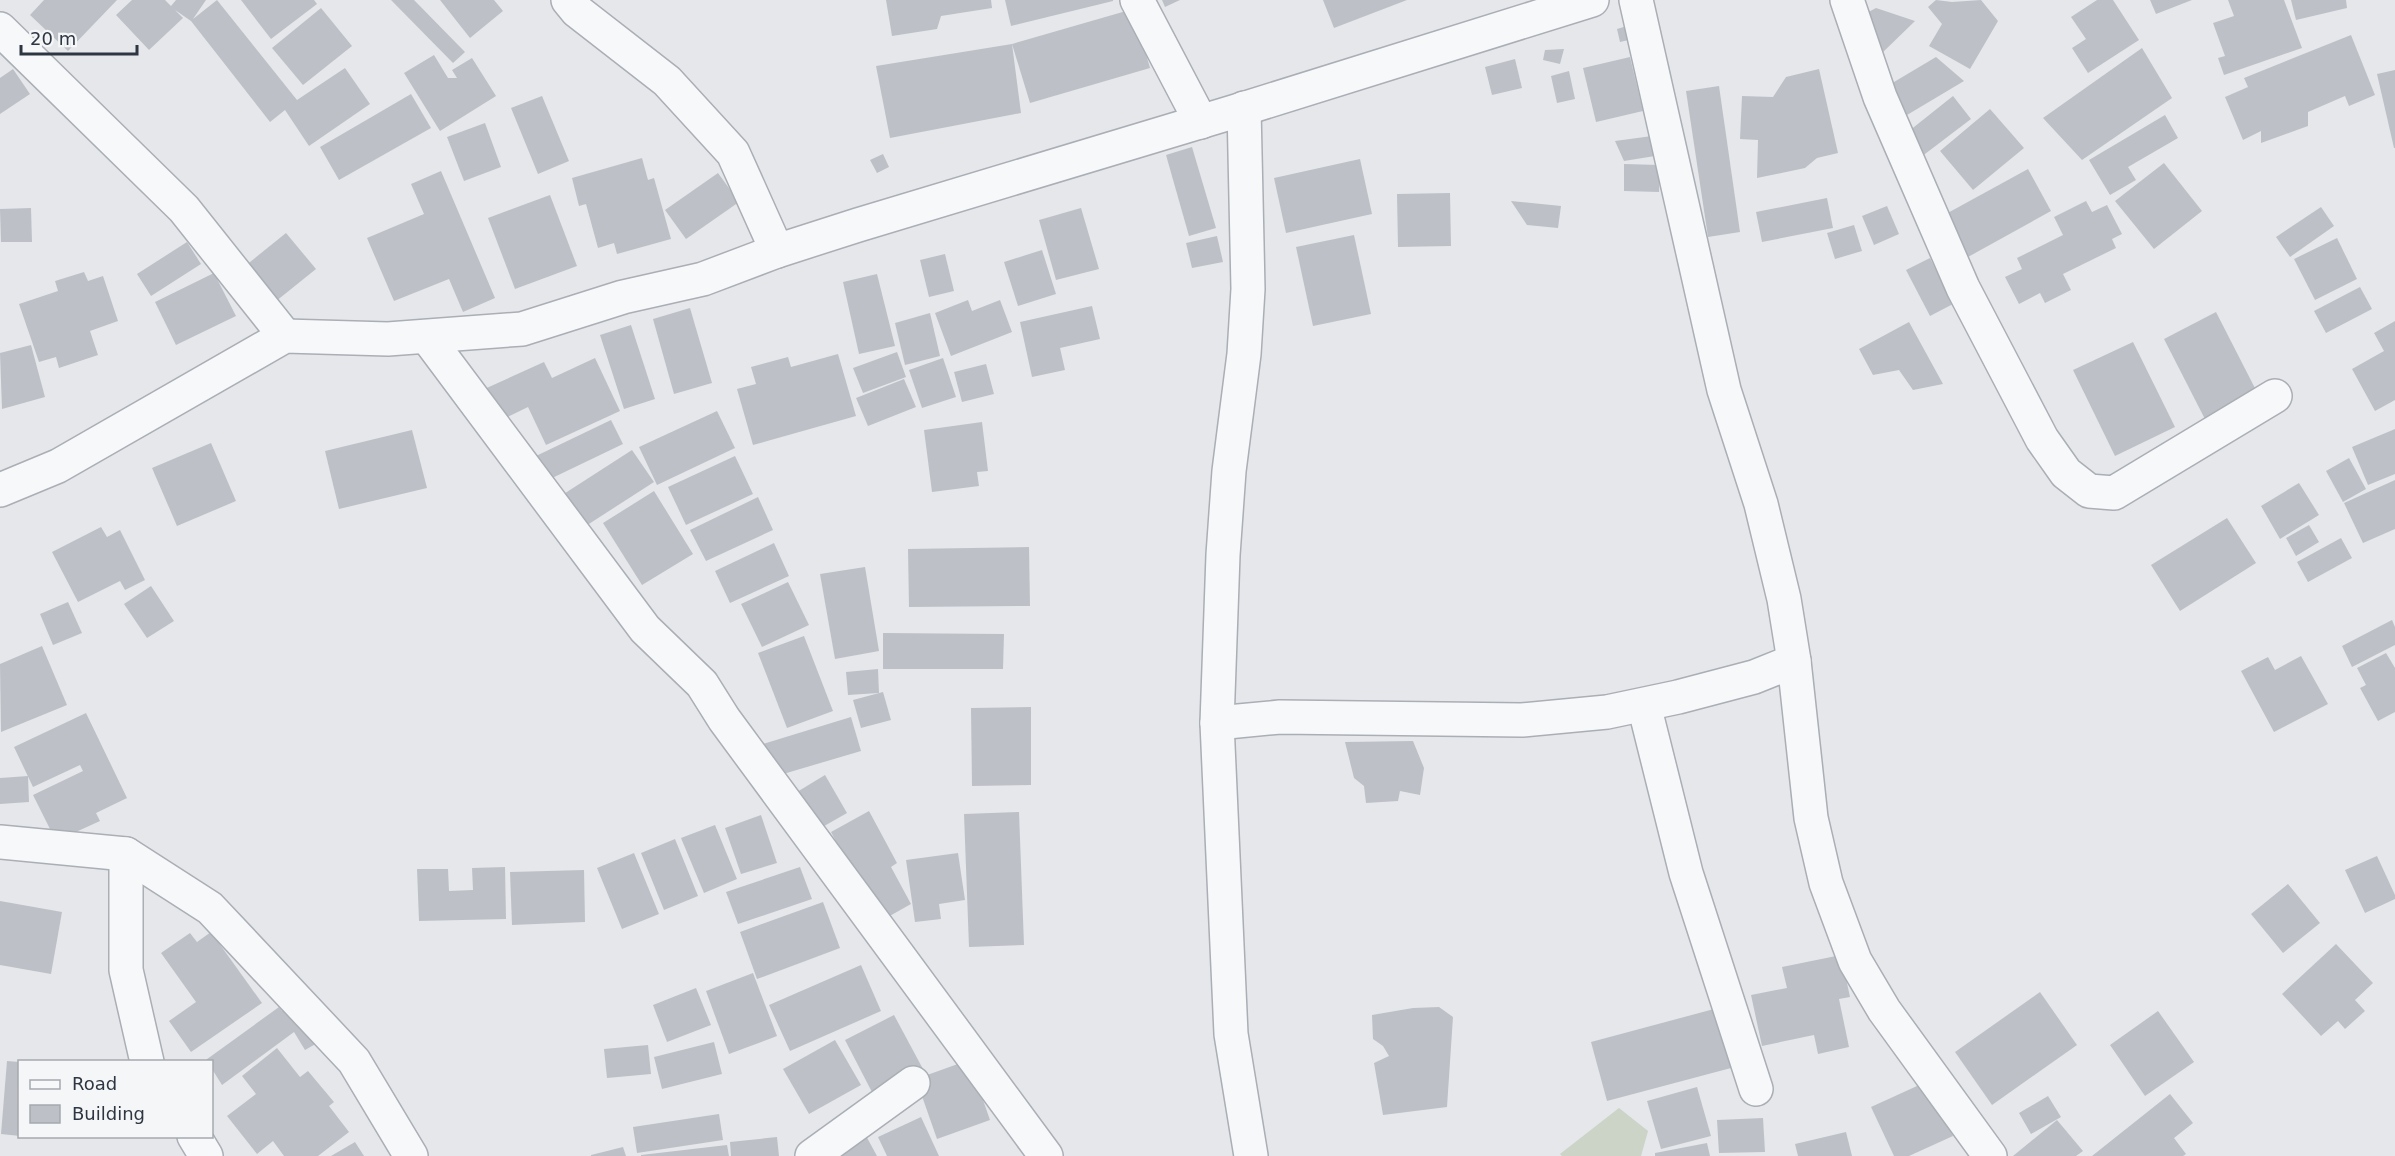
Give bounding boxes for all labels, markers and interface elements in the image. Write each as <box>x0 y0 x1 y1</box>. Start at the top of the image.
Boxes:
scale bar <box>21 18 136 56</box>
text: 20 m <box>30 28 76 49</box>
legend <box>18 1060 213 1138</box>
text: Road <box>72 1073 117 1094</box>
text: Building <box>72 1103 145 1124</box>

